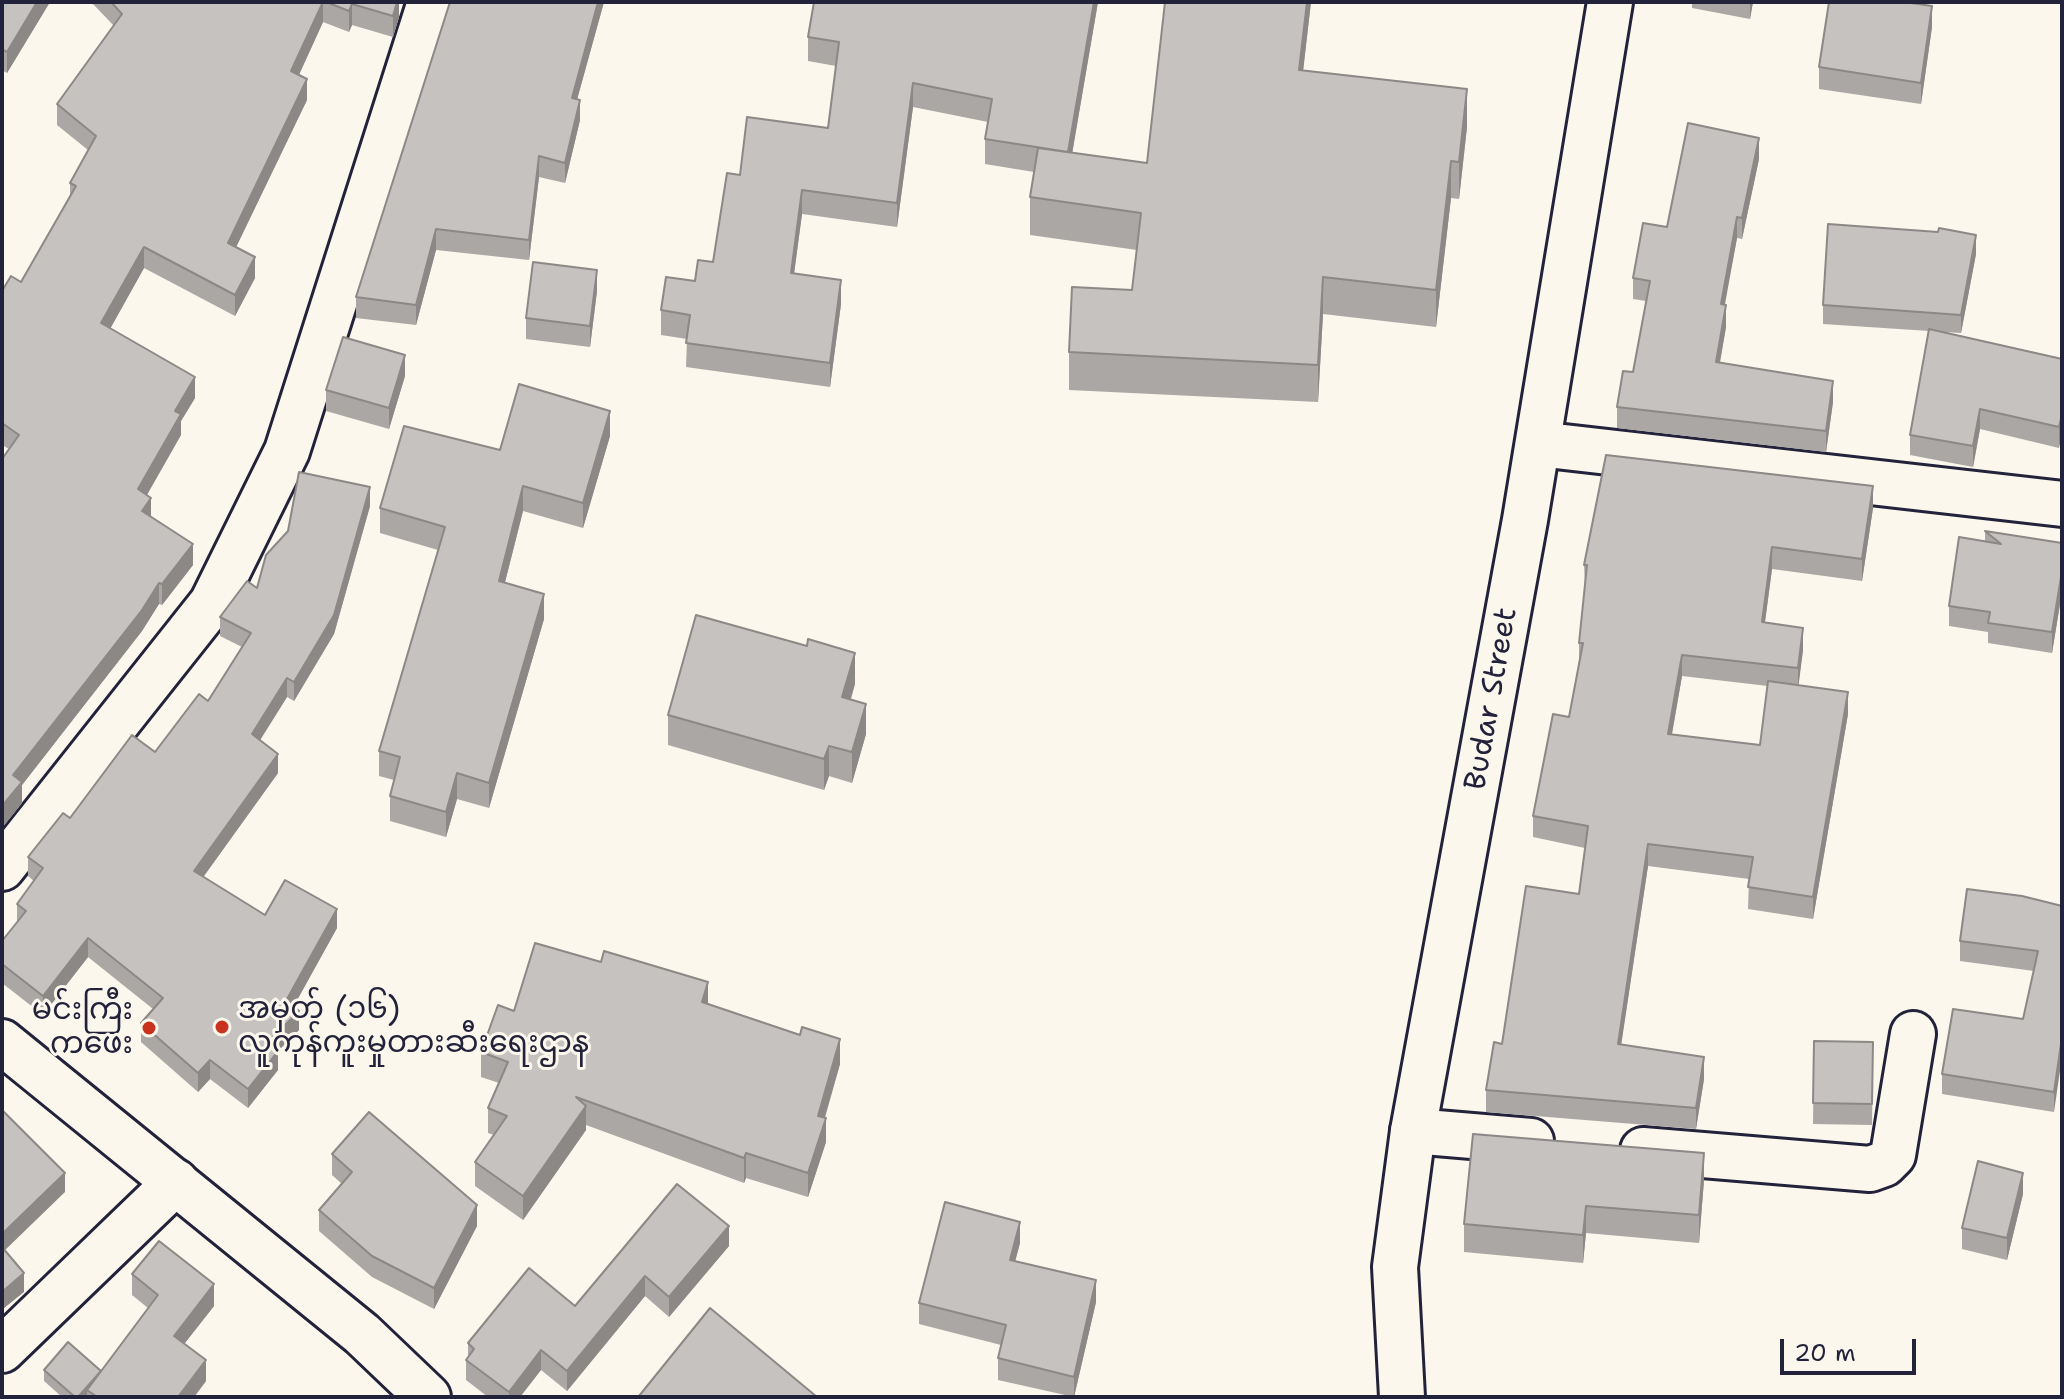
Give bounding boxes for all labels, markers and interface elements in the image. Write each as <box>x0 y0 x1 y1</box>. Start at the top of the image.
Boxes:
street label: Budar Street <box>1458 605 1526 793</box>
place label: အမှတ် (၁၆) လူကုန်ကူးမှုတားဆီးရေးဌာန <box>238 992 589 1062</box>
place label: မင်းကြီး ကဖေး <box>32 993 133 1064</box>
marker: အမှတ် (၁၆) လူကုန်ကူးမှုတားဆီးရေးဌာန <box>213 1018 231 1036</box>
marker: မင်းကြီး ကဖေး <box>140 1019 158 1037</box>
scale bar <box>1784 1323 1920 1373</box>
text: 20 m <box>1794 1337 1856 1369</box>

